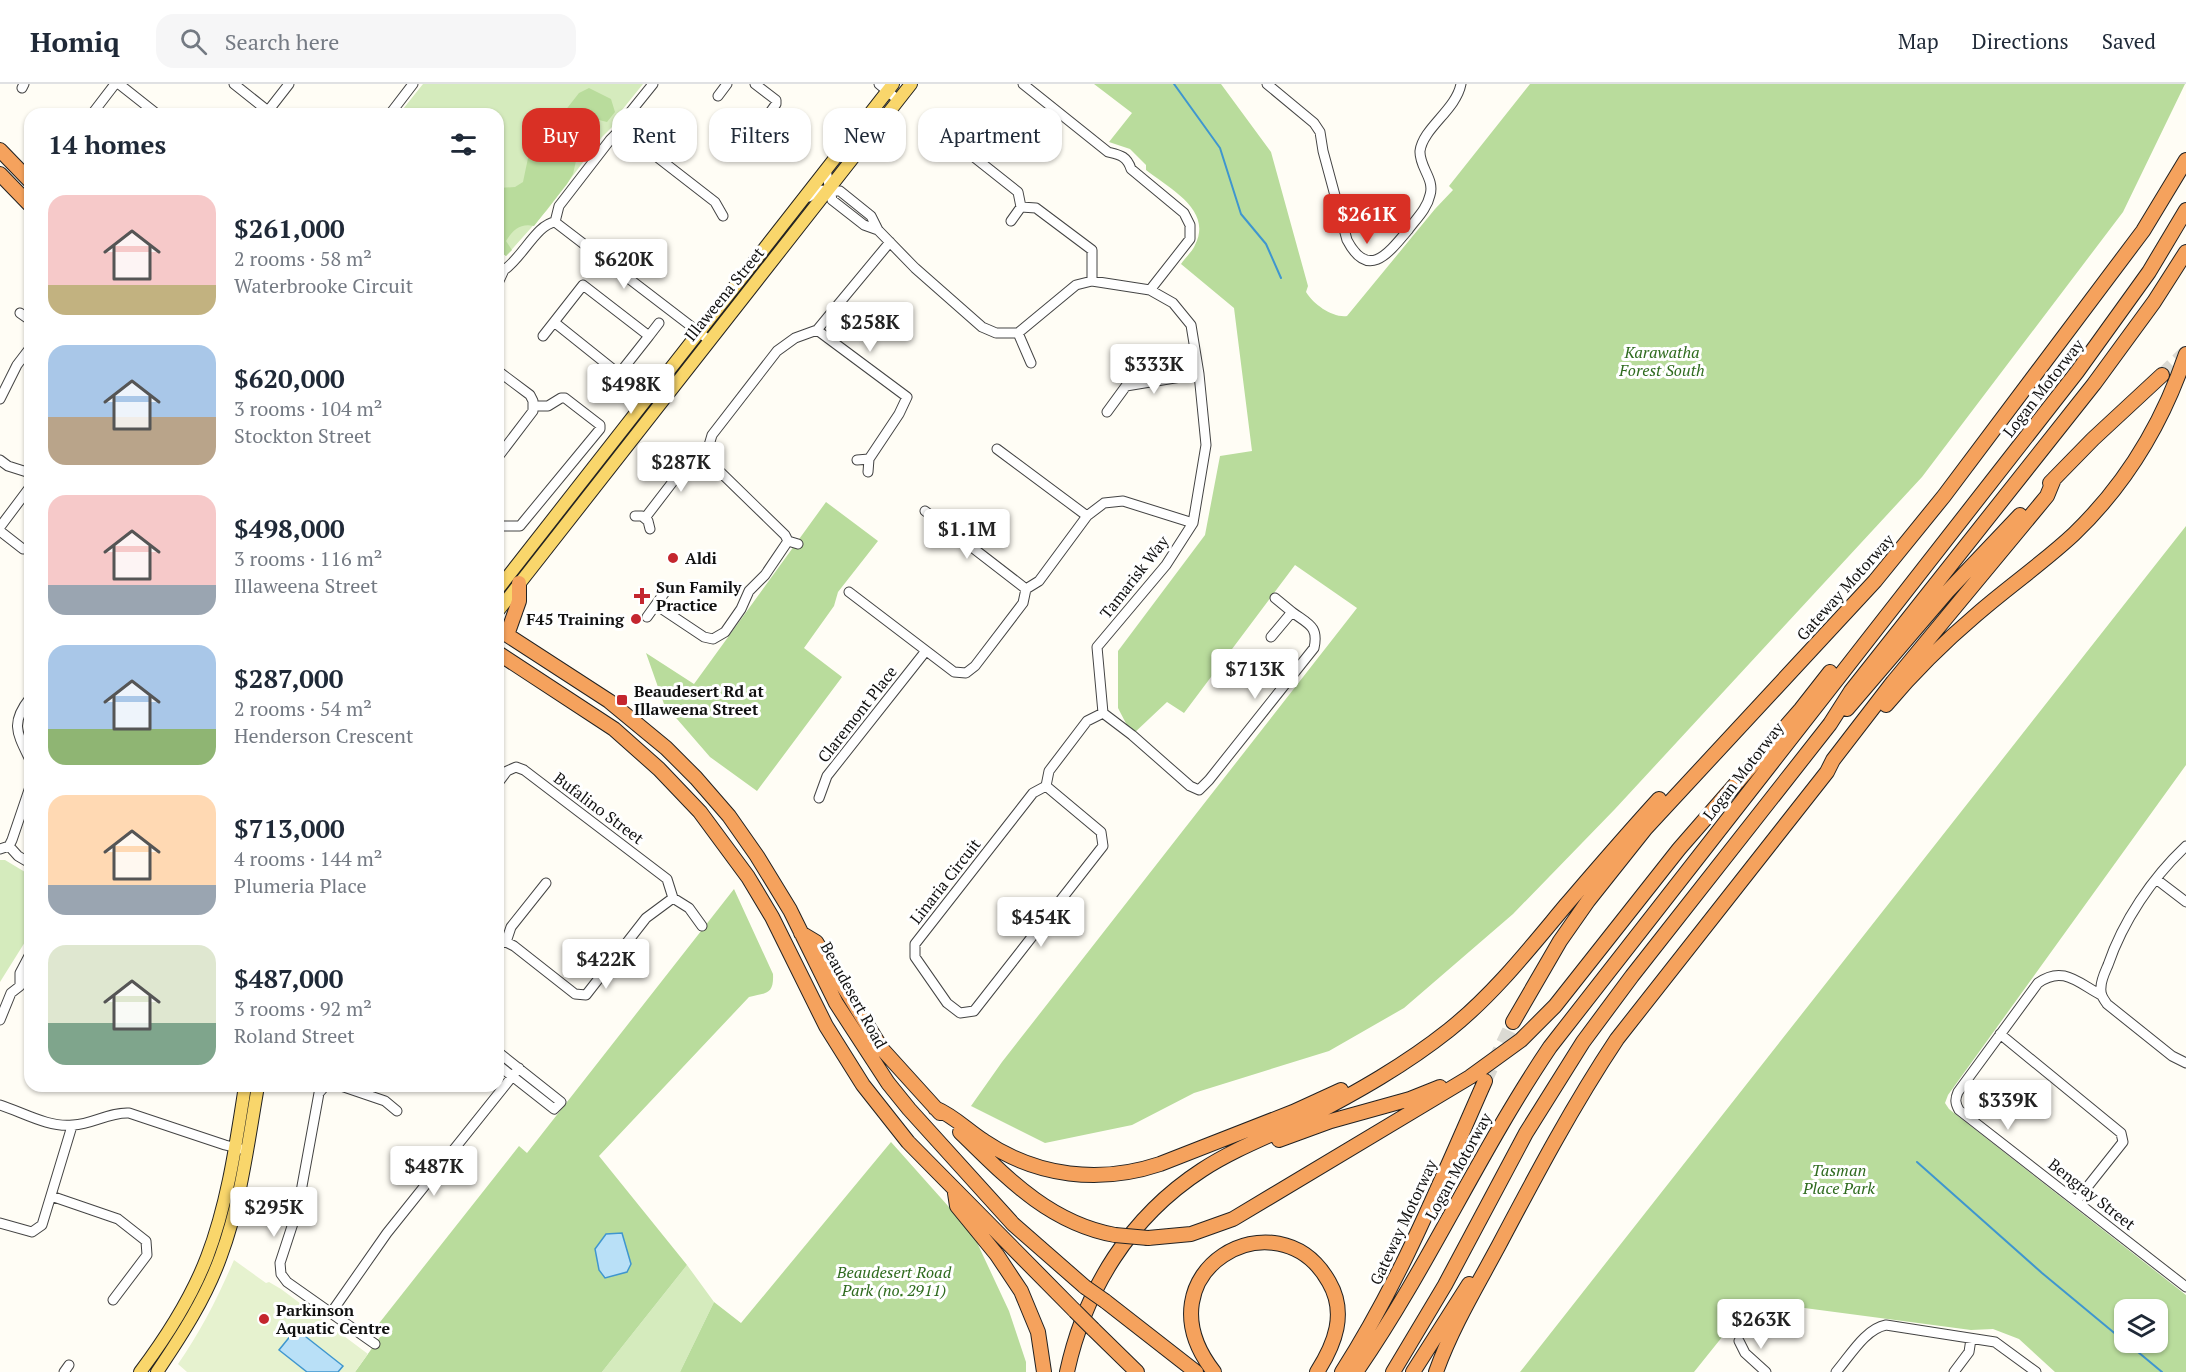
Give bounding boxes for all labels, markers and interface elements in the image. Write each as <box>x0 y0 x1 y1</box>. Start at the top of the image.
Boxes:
search box <box>156 14 576 68</box>
text: Homiq <box>30 23 120 60</box>
icon: search <box>177 25 210 58</box>
text: Search here <box>225 27 339 56</box>
text: Map <box>1898 27 1939 55</box>
text: Directions <box>1972 27 2069 55</box>
text: Saved <box>2102 27 2156 55</box>
chip: Buy <box>522 108 600 162</box>
chip: Rent <box>612 108 697 162</box>
chip: Filters <box>709 108 811 162</box>
chip: New <box>823 108 906 162</box>
chip: Apartment <box>918 108 1062 162</box>
text: 14 homes <box>48 127 166 161</box>
icon: filters <box>447 128 480 161</box>
pin: $261K <box>1325 194 1409 245</box>
text: $261K <box>1337 200 1397 227</box>
text: $261,000 <box>234 211 345 245</box>
icon: home <box>96 219 168 291</box>
pin: $620K <box>582 239 666 290</box>
street label: Illaweena Street <box>679 242 769 346</box>
text: 2 rooms · 58 m² <box>234 245 372 272</box>
text: $620K <box>594 245 654 272</box>
text: Waterbrooke Circuit <box>234 272 413 299</box>
pin: $258K <box>828 302 912 353</box>
text: $258K <box>840 308 900 335</box>
street label: Logan Motorway <box>1998 334 2089 442</box>
park label: Karawatha Forest South <box>1618 341 1705 381</box>
pin: $333K <box>1112 344 1196 395</box>
text: $333K <box>1124 350 1184 377</box>
text: $620,000 <box>234 361 345 395</box>
pin: $498K <box>589 364 673 415</box>
icon: home <box>96 369 168 441</box>
text: $498K <box>601 370 661 397</box>
text: 3 rooms · 104 m² <box>234 395 382 422</box>
text: Stockton Street <box>234 422 371 449</box>
pin: $287K <box>639 442 723 493</box>
text: $287K <box>651 448 711 475</box>
pin: $1.1M <box>925 509 1009 560</box>
text: $498,000 <box>234 511 345 545</box>
text: $1.1M <box>938 515 996 542</box>
icon: home <box>96 519 168 591</box>
street label: Gateway Motorway <box>1791 528 1899 645</box>
street label: Tamarisk Way <box>1095 530 1174 623</box>
text: 3 rooms · 116 m² <box>234 545 382 572</box>
place label: Aldi <box>685 547 717 569</box>
marker: Aldi <box>666 551 680 565</box>
text: Illaweena Street <box>234 572 378 599</box>
place label: Sun Family Practice <box>656 576 742 616</box>
marker: Sun Family Practice <box>633 587 651 605</box>
place label: F45 Training <box>526 608 625 630</box>
marker: F45 Training <box>629 612 643 626</box>
pin: $713K <box>1213 649 1297 700</box>
text: $713K <box>1225 655 1285 682</box>
text: $287,000 <box>234 661 343 695</box>
street label: Claremont Place <box>812 661 902 767</box>
icon: home <box>96 669 168 741</box>
place label: Beaudesert Rd at Illaweena Street <box>634 680 764 720</box>
marker: Beaudesert Rd at Illaweena Street <box>615 693 629 707</box>
text: 2 rooms · 54 m² <box>234 695 372 722</box>
street label: Logan Motorway <box>1698 717 1789 825</box>
text: Henderson Crescent <box>234 722 413 749</box>
street label: Bufalino Street <box>550 767 648 849</box>
text: $713,000 <box>234 811 345 845</box>
icon: home <box>96 819 168 891</box>
street label: Linaria Circuit <box>905 834 985 928</box>
text: 4 rooms · 144 m² <box>234 845 382 872</box>
text: Plumeria Place <box>234 872 366 899</box>
pin: $454K <box>999 897 1083 948</box>
text: $454K <box>1011 903 1071 930</box>
street label: Beaudesert Road <box>816 938 892 1052</box>
pin: $422K <box>564 939 648 990</box>
text: $422K <box>576 945 636 972</box>
text: $487,000 <box>234 961 343 995</box>
icon: home <box>96 969 168 1041</box>
text: 3 rooms · 92 m² <box>234 995 372 1022</box>
text: Roland Street <box>234 1022 355 1049</box>
pin: $339K <box>1966 1080 2050 1131</box>
text: $339K <box>1978 1086 2038 1113</box>
street label: Logan Motorway <box>1420 1108 1497 1223</box>
pin: $487K <box>392 1146 476 1197</box>
text: $487K <box>404 1152 464 1179</box>
street label: Bengray Street <box>2044 1153 2140 1235</box>
street label: Gateway Motorway <box>1364 1155 1442 1288</box>
park label: Tasman Place Park <box>1802 1159 1875 1199</box>
pin: $295K <box>232 1187 316 1238</box>
text: $295K <box>244 1193 304 1220</box>
park label: Beaudesert Road Park (no. 2911) <box>836 1261 952 1301</box>
place label: Parkinson Aquatic Centre <box>276 1299 390 1339</box>
pin: $263K <box>1719 1299 1803 1350</box>
map controls <box>2114 1299 2168 1353</box>
button: layers <box>2114 1299 2168 1353</box>
text: $263K <box>1731 1305 1791 1332</box>
marker: Parkinson Aquatic Centre <box>257 1312 271 1326</box>

